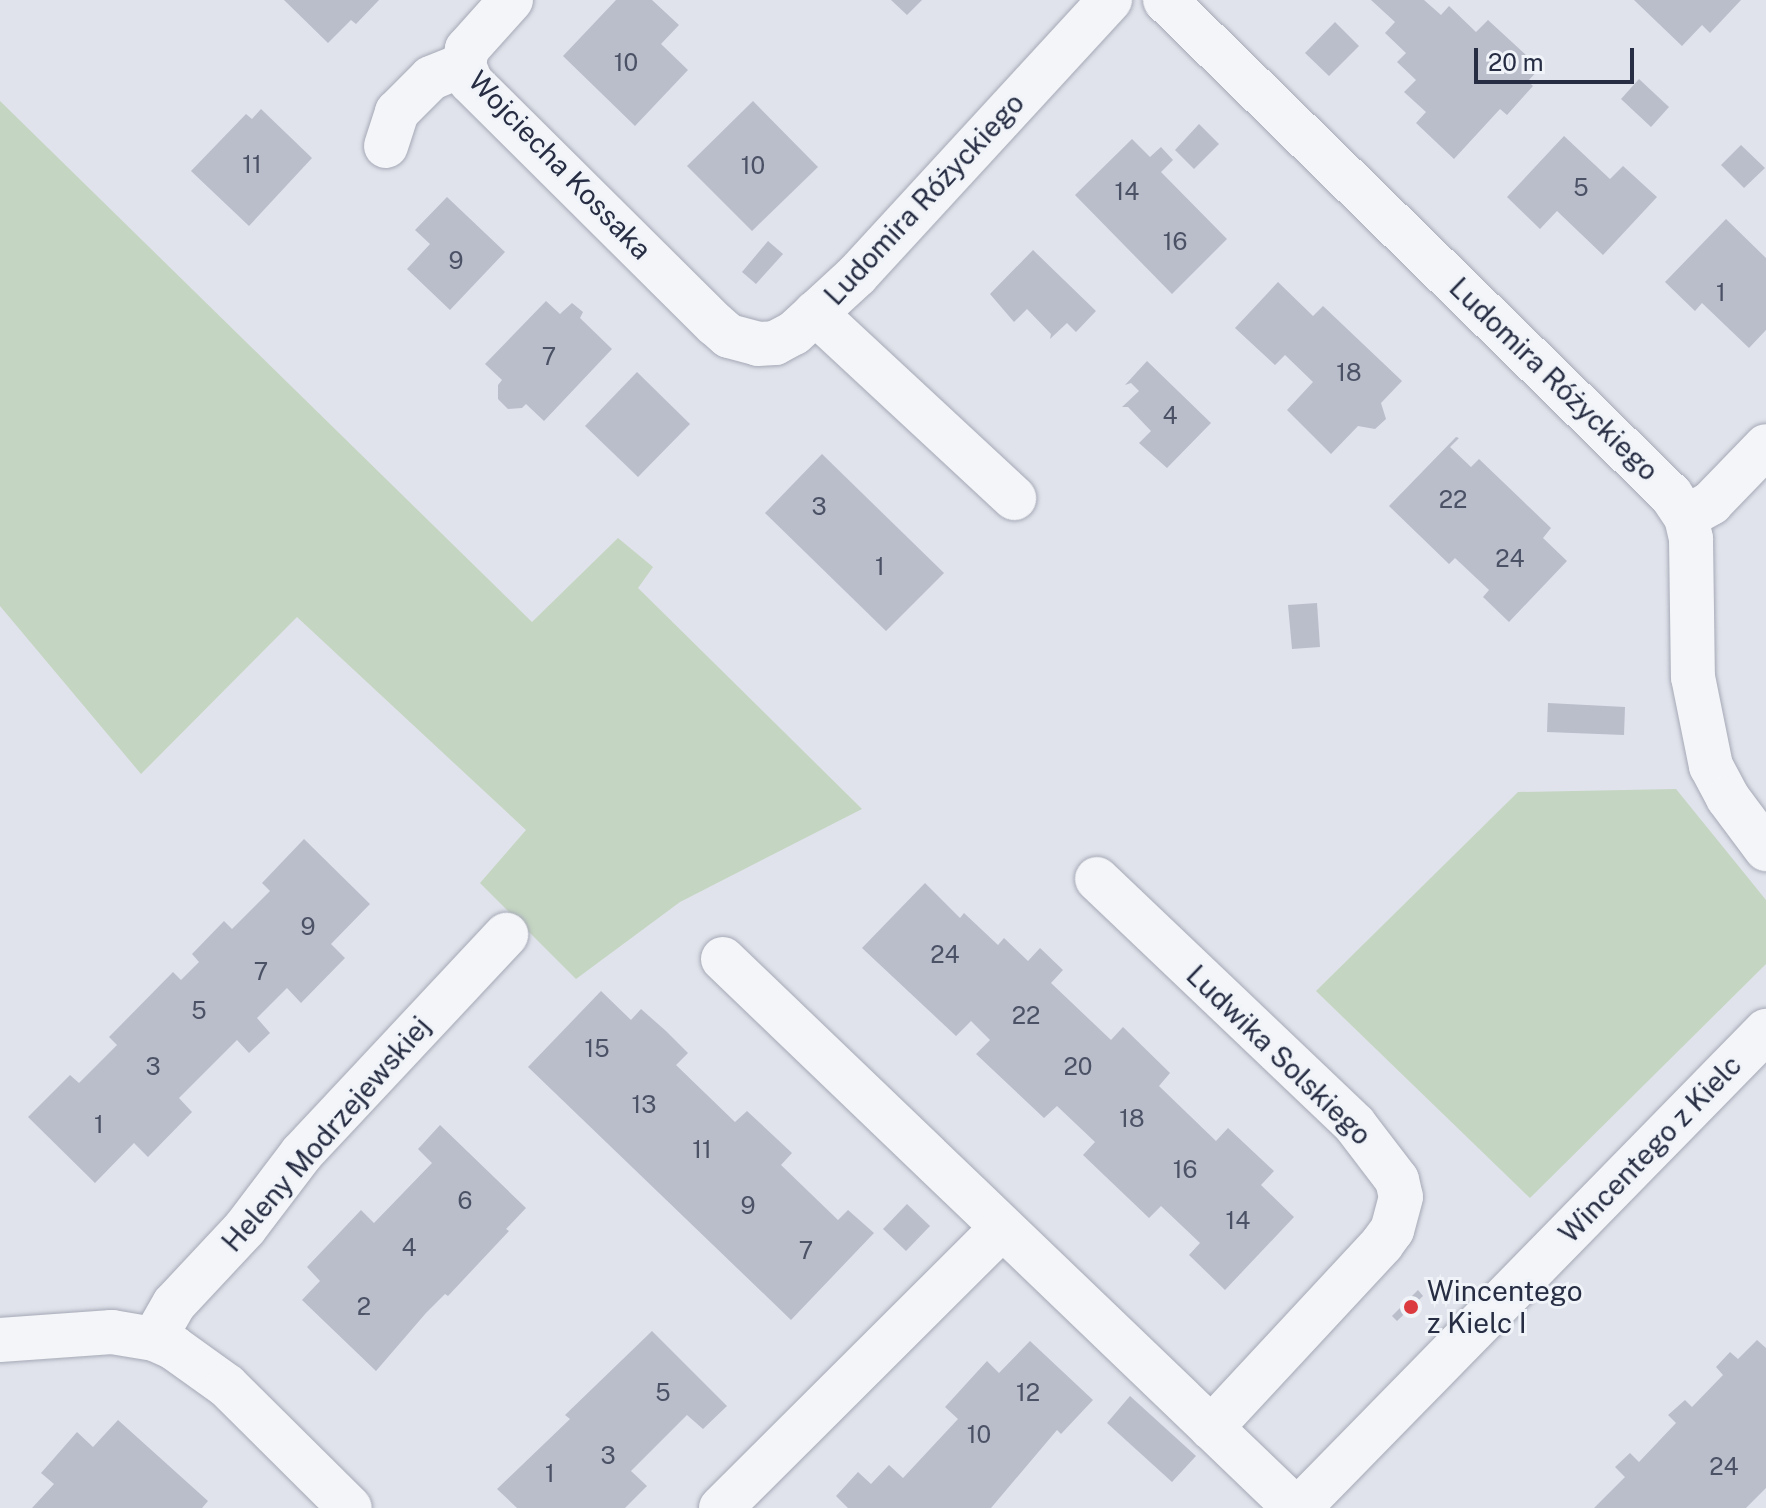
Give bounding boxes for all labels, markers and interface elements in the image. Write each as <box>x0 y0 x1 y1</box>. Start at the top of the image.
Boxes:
scale bar <box>1478 32 1638 82</box>
text: 20 m <box>1488 48 1544 76</box>
house number: 10 <box>614 49 638 77</box>
street label: Wojciecha Kossaka <box>462 64 658 266</box>
street label: Ludomira Różyckiego <box>817 86 1031 312</box>
house number: 11 <box>242 151 262 179</box>
house number: 10 <box>741 152 765 180</box>
house number: 5 <box>1573 174 1589 202</box>
house number: 14 <box>1115 178 1139 206</box>
house number: 16 <box>1163 228 1187 256</box>
house number: 9 <box>449 247 463 275</box>
street label: Ludomira Różyckiego <box>1443 271 1665 487</box>
house number: 1 <box>1716 279 1726 307</box>
house number: 7 <box>542 343 556 371</box>
house number: 18 <box>1336 359 1362 387</box>
house number: 4 <box>1162 402 1178 430</box>
house number: 22 <box>1439 486 1467 514</box>
house number: 3 <box>811 493 827 521</box>
house number: 24 <box>1495 545 1525 573</box>
house number: 1 <box>875 553 885 581</box>
house number: 9 <box>301 913 315 941</box>
house number: 24 <box>930 941 960 969</box>
house number: 7 <box>254 958 268 986</box>
street label: Ludwika Solskiego <box>1180 958 1378 1152</box>
house number: 5 <box>191 997 207 1025</box>
house number: 22 <box>1012 1002 1040 1030</box>
street label: Heleny Modrzejewskiej <box>215 1010 437 1258</box>
house number: 15 <box>584 1035 610 1063</box>
street label: Wincentego z Kielc <box>1552 1048 1748 1250</box>
house number: 3 <box>145 1053 161 1081</box>
house number: 20 <box>1064 1053 1092 1081</box>
house number: 13 <box>632 1091 656 1119</box>
house number: 18 <box>1119 1105 1145 1133</box>
house number: 1 <box>94 1111 104 1139</box>
house number: 11 <box>692 1136 712 1164</box>
house number: 16 <box>1173 1156 1197 1184</box>
house number: 6 <box>458 1187 472 1215</box>
house number: 9 <box>741 1192 755 1220</box>
house number: 14 <box>1226 1207 1250 1235</box>
house number: 4 <box>401 1234 417 1262</box>
house number: 7 <box>799 1237 813 1265</box>
place label: Wincentego z Kielc I <box>1427 1274 1583 1340</box>
house number: 2 <box>357 1293 371 1321</box>
marker: Wincentego z Kielc I <box>1402 1298 1420 1316</box>
house number: 5 <box>655 1379 671 1407</box>
house number: 12 <box>1016 1379 1040 1407</box>
house number: 10 <box>967 1421 991 1449</box>
house number: 3 <box>600 1442 616 1470</box>
house number: 24 <box>1709 1453 1739 1481</box>
house number: 1 <box>545 1460 555 1488</box>

